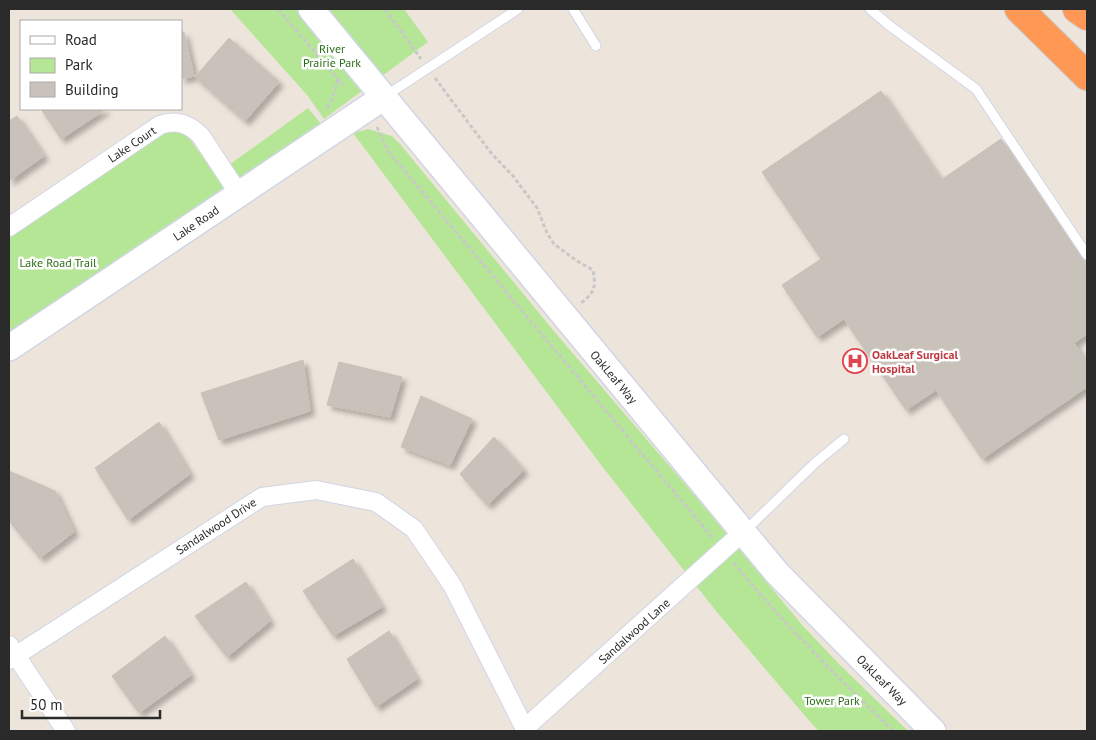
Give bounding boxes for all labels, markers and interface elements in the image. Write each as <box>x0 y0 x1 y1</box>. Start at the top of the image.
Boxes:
legend <box>20 20 182 110</box>
text: Road <box>65 30 97 49</box>
park label: River Prairie Park <box>303 41 361 70</box>
text: Park <box>65 55 93 74</box>
text: Building <box>65 80 119 99</box>
street label: Lake Court <box>105 122 159 166</box>
street label: Lake Road <box>170 202 222 244</box>
park label: Lake Road Trail <box>19 255 97 270</box>
street label: OakLeaf Way <box>587 347 641 407</box>
place label: OakLeaf Surgical Hospital <box>872 347 958 376</box>
hospital icon: OakLeaf Surgical Hospital <box>842 348 868 374</box>
street label: Sandalwood Drive <box>173 494 259 558</box>
street label: Sandalwood Lane <box>595 595 673 667</box>
street label: OakLeaf Way <box>854 652 911 709</box>
scale bar <box>22 688 160 720</box>
park label: Tower Park <box>804 693 860 708</box>
text: 50 m <box>30 695 63 714</box>

